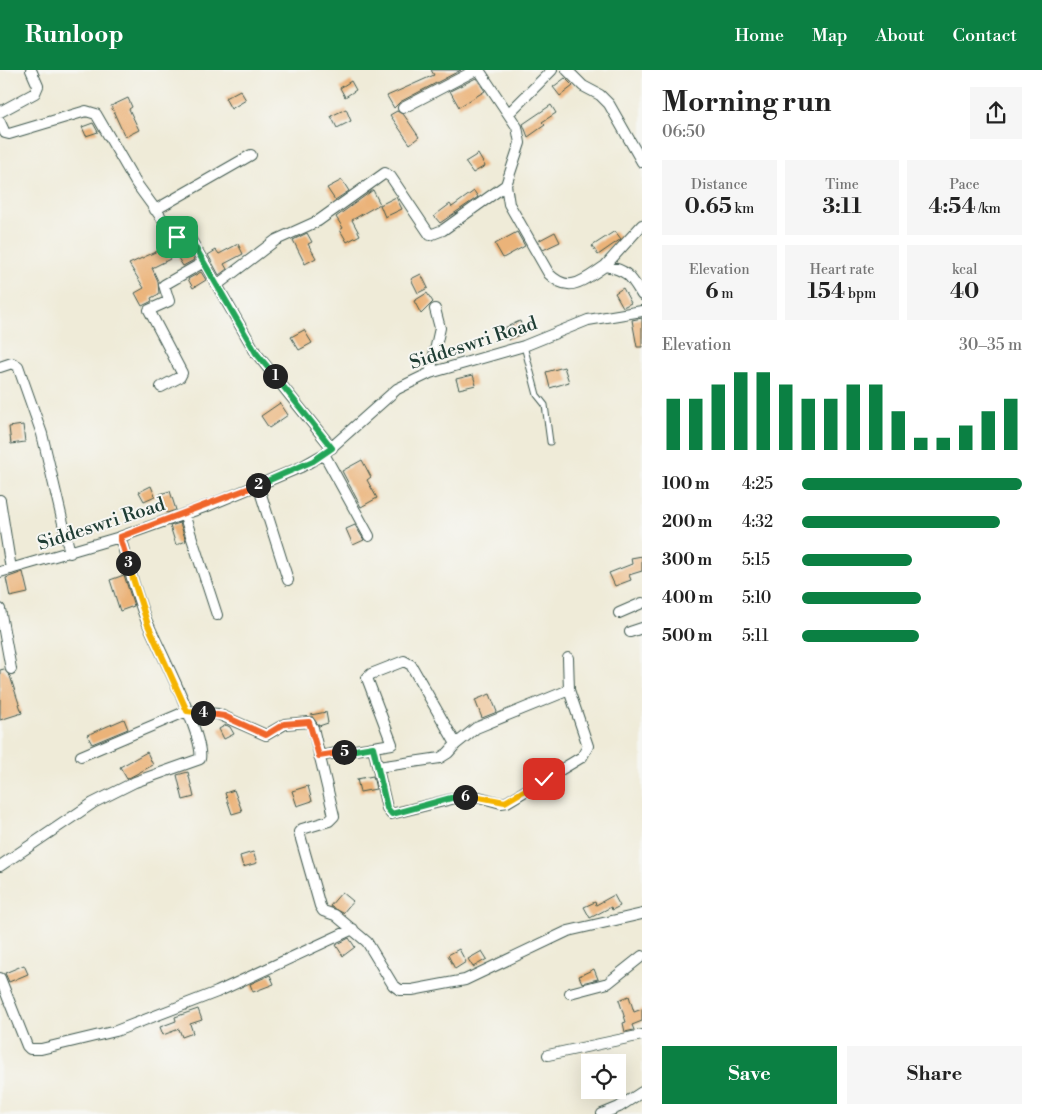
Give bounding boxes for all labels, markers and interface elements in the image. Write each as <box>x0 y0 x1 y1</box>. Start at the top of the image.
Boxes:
text: Runloop <box>25 20 124 50</box>
text: Home <box>735 24 784 47</box>
text: Map <box>812 24 848 47</box>
text: About <box>876 24 925 47</box>
text: Contact <box>953 24 1017 47</box>
text: Morning run <box>662 85 831 120</box>
button: share <box>970 87 1022 139</box>
text: 06:50 <box>662 122 705 142</box>
text: Distance <box>691 176 748 194</box>
text: Time <box>825 176 859 194</box>
text: Pace <box>950 176 980 194</box>
text: 0.65 <box>684 194 732 220</box>
text: 3:11 <box>822 194 862 220</box>
text: 4:54 <box>928 194 976 220</box>
text: km <box>732 200 754 218</box>
text: /km <box>976 200 1001 218</box>
pin <box>156 216 198 258</box>
icon: arrive <box>163 223 191 251</box>
text: Elevation <box>689 261 750 279</box>
text: Heart rate <box>810 261 874 279</box>
text: kcal <box>952 261 977 279</box>
text: 6 <box>705 279 718 305</box>
text: 154 <box>808 279 845 305</box>
text: 40 <box>950 279 979 305</box>
text: m <box>718 285 734 303</box>
text: bpm <box>845 285 876 303</box>
street label: Siddeswri Road <box>406 311 540 375</box>
text: Elevation <box>662 335 731 355</box>
text: 30–35 m <box>959 335 1022 355</box>
pin: 1 <box>262 364 288 388</box>
text: 1 <box>272 367 279 385</box>
pin: 2 <box>246 472 270 498</box>
text: 100 m <box>662 474 710 494</box>
text: 4:25 <box>742 474 773 494</box>
text: 2 <box>254 476 263 494</box>
street label: Siddeswri Road <box>34 492 168 556</box>
text: 200 m <box>662 512 712 532</box>
text: 4:32 <box>742 512 773 532</box>
pin: 3 <box>116 550 140 576</box>
text: 300 m <box>662 550 712 570</box>
text: 5:15 <box>742 550 770 570</box>
text: 3 <box>124 554 133 572</box>
text: 400 m <box>662 588 713 608</box>
text: 5:10 <box>742 588 771 608</box>
text: 500 m <box>662 626 712 646</box>
text: 5:11 <box>742 626 769 646</box>
pin: 4 <box>190 700 216 726</box>
text: 4 <box>199 704 208 722</box>
pin: 5 <box>332 740 356 764</box>
text: 5 <box>340 743 349 761</box>
pin <box>523 758 565 800</box>
icon: check <box>530 765 558 793</box>
pin: 6 <box>452 784 478 810</box>
text: 6 <box>461 788 470 806</box>
button: Save <box>662 1046 837 1104</box>
button: Share <box>847 1046 1022 1104</box>
map controls <box>581 1054 626 1099</box>
button: locate <box>581 1054 626 1099</box>

